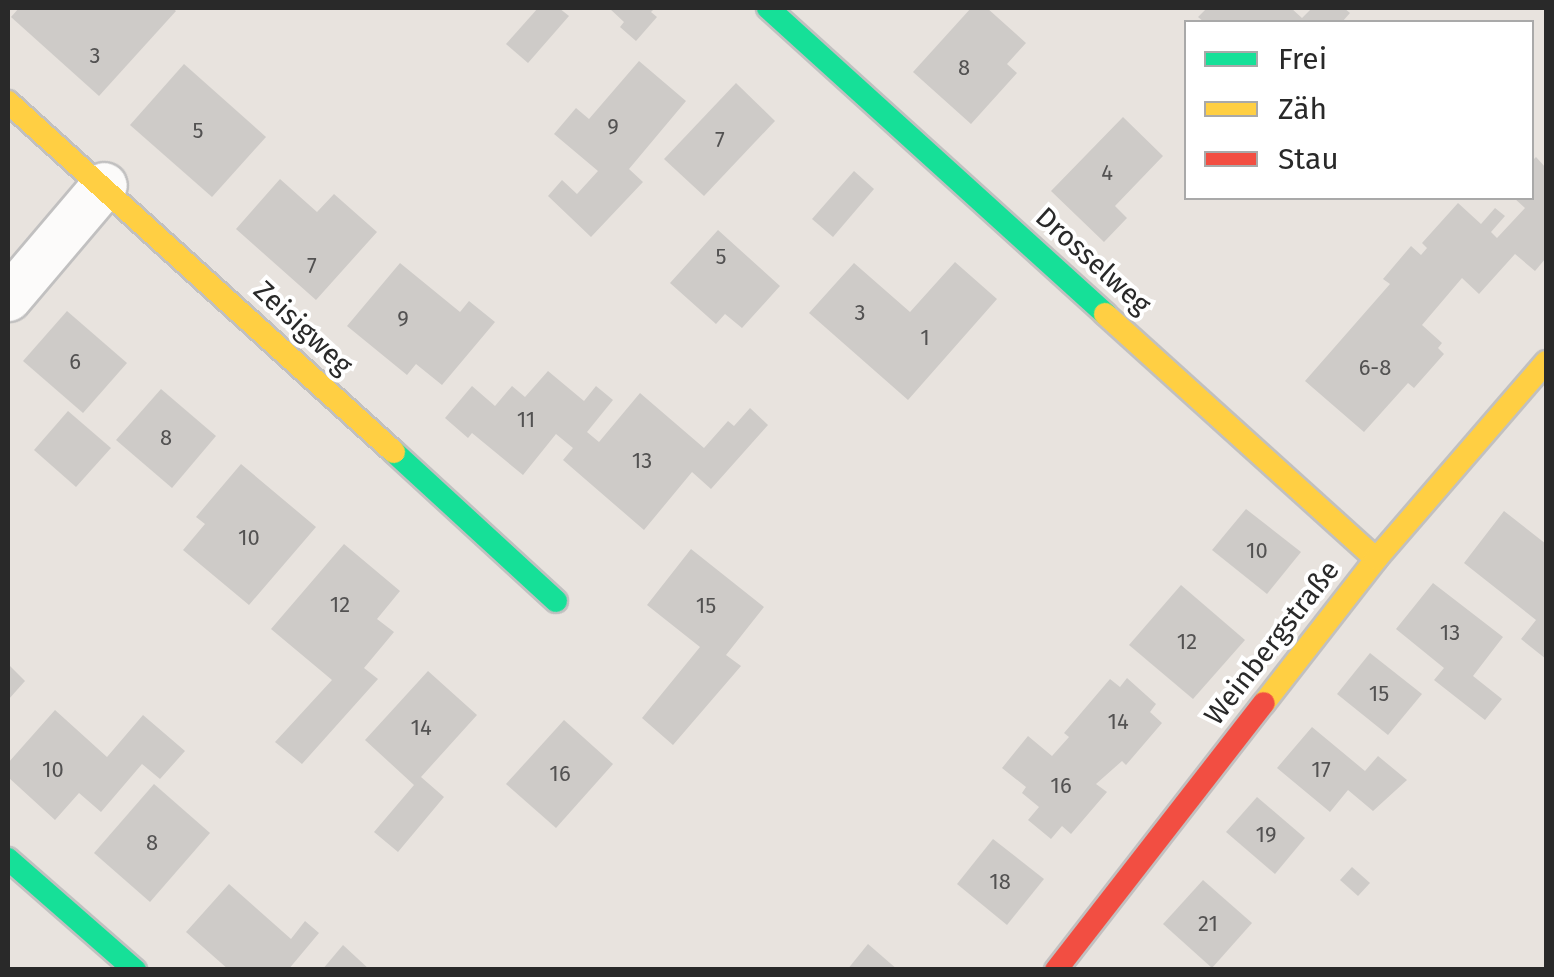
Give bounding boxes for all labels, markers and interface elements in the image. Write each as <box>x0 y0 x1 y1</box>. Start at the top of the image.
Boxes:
legend <box>1184 20 1534 200</box>
text: Frei <box>1278 41 1327 77</box>
house number: 3 <box>90 43 100 69</box>
house number: 8 <box>958 55 970 81</box>
text: Zäh <box>1278 91 1327 127</box>
house number: 9 <box>607 114 619 140</box>
house number: 5 <box>192 118 204 144</box>
house number: 7 <box>715 127 725 153</box>
text: Stau <box>1278 141 1339 177</box>
house number: 4 <box>1101 160 1113 186</box>
street label: Drosselweg <box>1028 200 1158 322</box>
house number: 5 <box>715 244 727 270</box>
house number: 7 <box>307 253 317 279</box>
street label: Zeisigweg <box>247 274 359 382</box>
house number: 3 <box>855 300 865 326</box>
house number: 9 <box>397 306 409 332</box>
house number: 1 <box>920 325 930 351</box>
house number: 6 <box>69 349 81 375</box>
house number: 6-8 <box>1359 355 1391 381</box>
house number: 11 <box>517 407 535 433</box>
house number: 8 <box>160 425 172 451</box>
house number: 13 <box>632 448 652 474</box>
house number: 10 <box>238 525 260 551</box>
house number: 10 <box>1246 538 1268 564</box>
street label: Weinbergstraße <box>1197 554 1347 732</box>
house number: 12 <box>330 592 350 618</box>
house number: 15 <box>696 593 716 619</box>
house number: 13 <box>1440 620 1460 646</box>
house number: 12 <box>1177 629 1197 655</box>
house number: 15 <box>1369 681 1389 707</box>
house number: 14 <box>1107 709 1129 735</box>
house number: 14 <box>410 715 432 741</box>
house number: 10 <box>42 757 64 783</box>
house number: 17 <box>1311 757 1331 783</box>
house number: 16 <box>549 761 571 787</box>
house number: 16 <box>1050 773 1072 799</box>
house number: 19 <box>1255 822 1277 848</box>
house number: 8 <box>146 830 158 856</box>
house number: 18 <box>989 869 1011 895</box>
house number: 21 <box>1198 911 1218 937</box>

